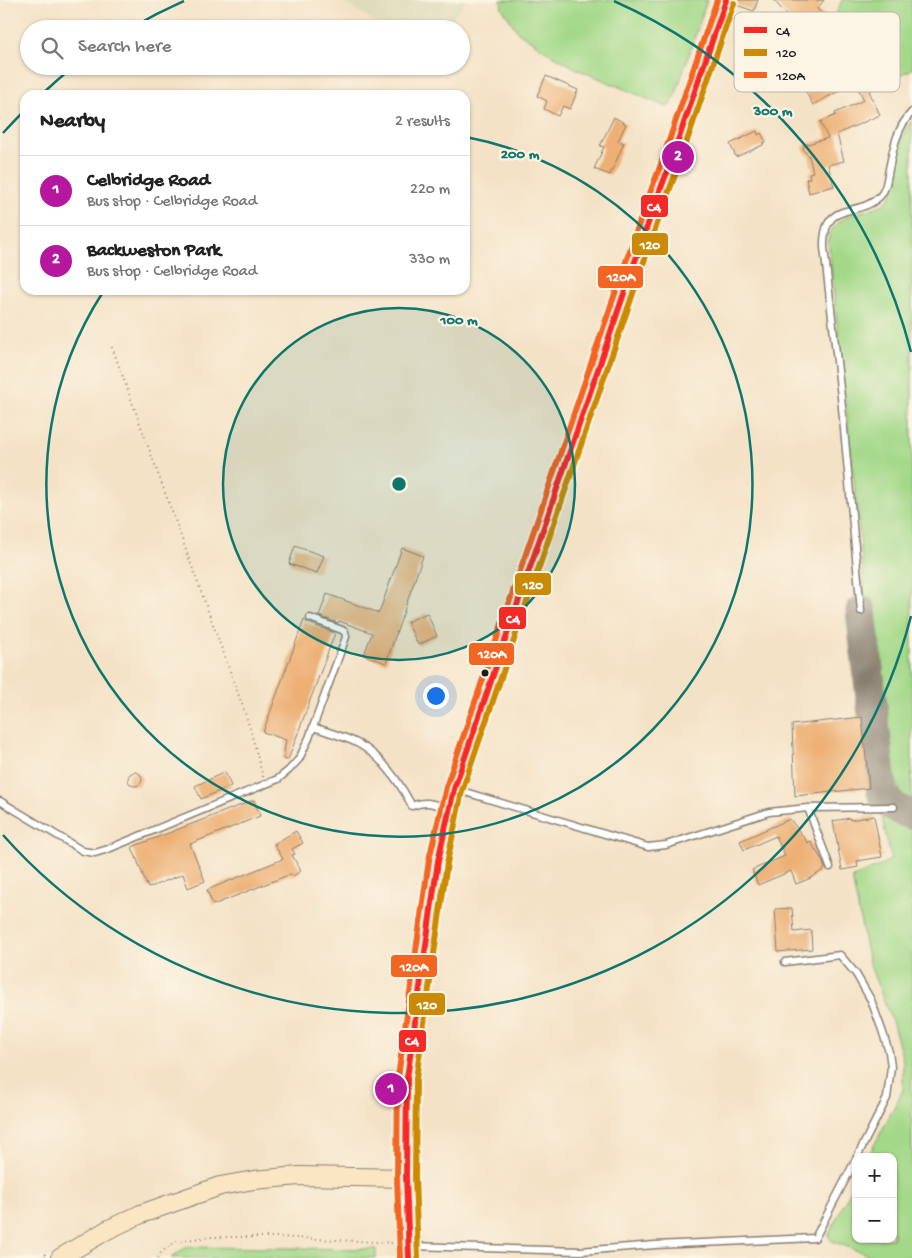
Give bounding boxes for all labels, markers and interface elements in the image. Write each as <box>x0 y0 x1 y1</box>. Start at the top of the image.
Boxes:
legend <box>734 12 900 92</box>
search box <box>20 20 470 75</box>
text: C4 <box>776 24 791 41</box>
icon: search <box>38 34 66 62</box>
text: Search here <box>78 36 172 59</box>
text: 120 <box>775 46 797 63</box>
text: 120A <box>775 69 805 86</box>
text: 300 m <box>752 103 793 121</box>
text: Nearby <box>40 110 105 135</box>
text: 2 results <box>395 113 450 132</box>
pin: 2 <box>662 138 694 176</box>
text: 200 m <box>501 146 540 164</box>
text: Celbridge Road <box>87 170 210 193</box>
text: 1 <box>53 181 59 200</box>
text: 220 m <box>410 181 450 200</box>
text: Bus stop · Celbridge Road <box>87 193 257 212</box>
line badge: C4 <box>640 194 669 218</box>
text: C4 <box>646 200 661 217</box>
line badge: 120 <box>631 232 669 256</box>
text: 120 <box>639 238 660 255</box>
text: Backweston Park <box>87 240 221 263</box>
text: 2 <box>52 251 60 270</box>
text: 330 m <box>409 251 450 270</box>
text: Bus stop · Celbridge Road <box>87 263 257 282</box>
line badge: 120A <box>597 265 644 289</box>
text: 120A <box>606 270 637 287</box>
text: 100 m <box>439 312 478 330</box>
centre of rings <box>390 475 408 493</box>
line badge: 120 <box>514 572 552 596</box>
text: 120 <box>522 578 543 595</box>
line badge: C4 <box>498 606 527 630</box>
text: C4 <box>505 612 520 629</box>
line badge: 120A <box>468 642 515 666</box>
text: 120A <box>477 647 508 664</box>
unlabelled marker <box>480 668 490 678</box>
your location <box>423 683 449 709</box>
line badge: 120A <box>390 954 438 978</box>
text: 120A <box>399 960 430 977</box>
line badge: 120 <box>408 992 446 1016</box>
text: 120 <box>416 998 437 1015</box>
line badge: C4 <box>398 1029 427 1053</box>
text: C4 <box>404 1034 419 1051</box>
pin: 1 <box>375 1070 407 1108</box>
map controls <box>852 1153 897 1243</box>
button: + <box>852 1153 897 1198</box>
button: − <box>852 1198 897 1243</box>

